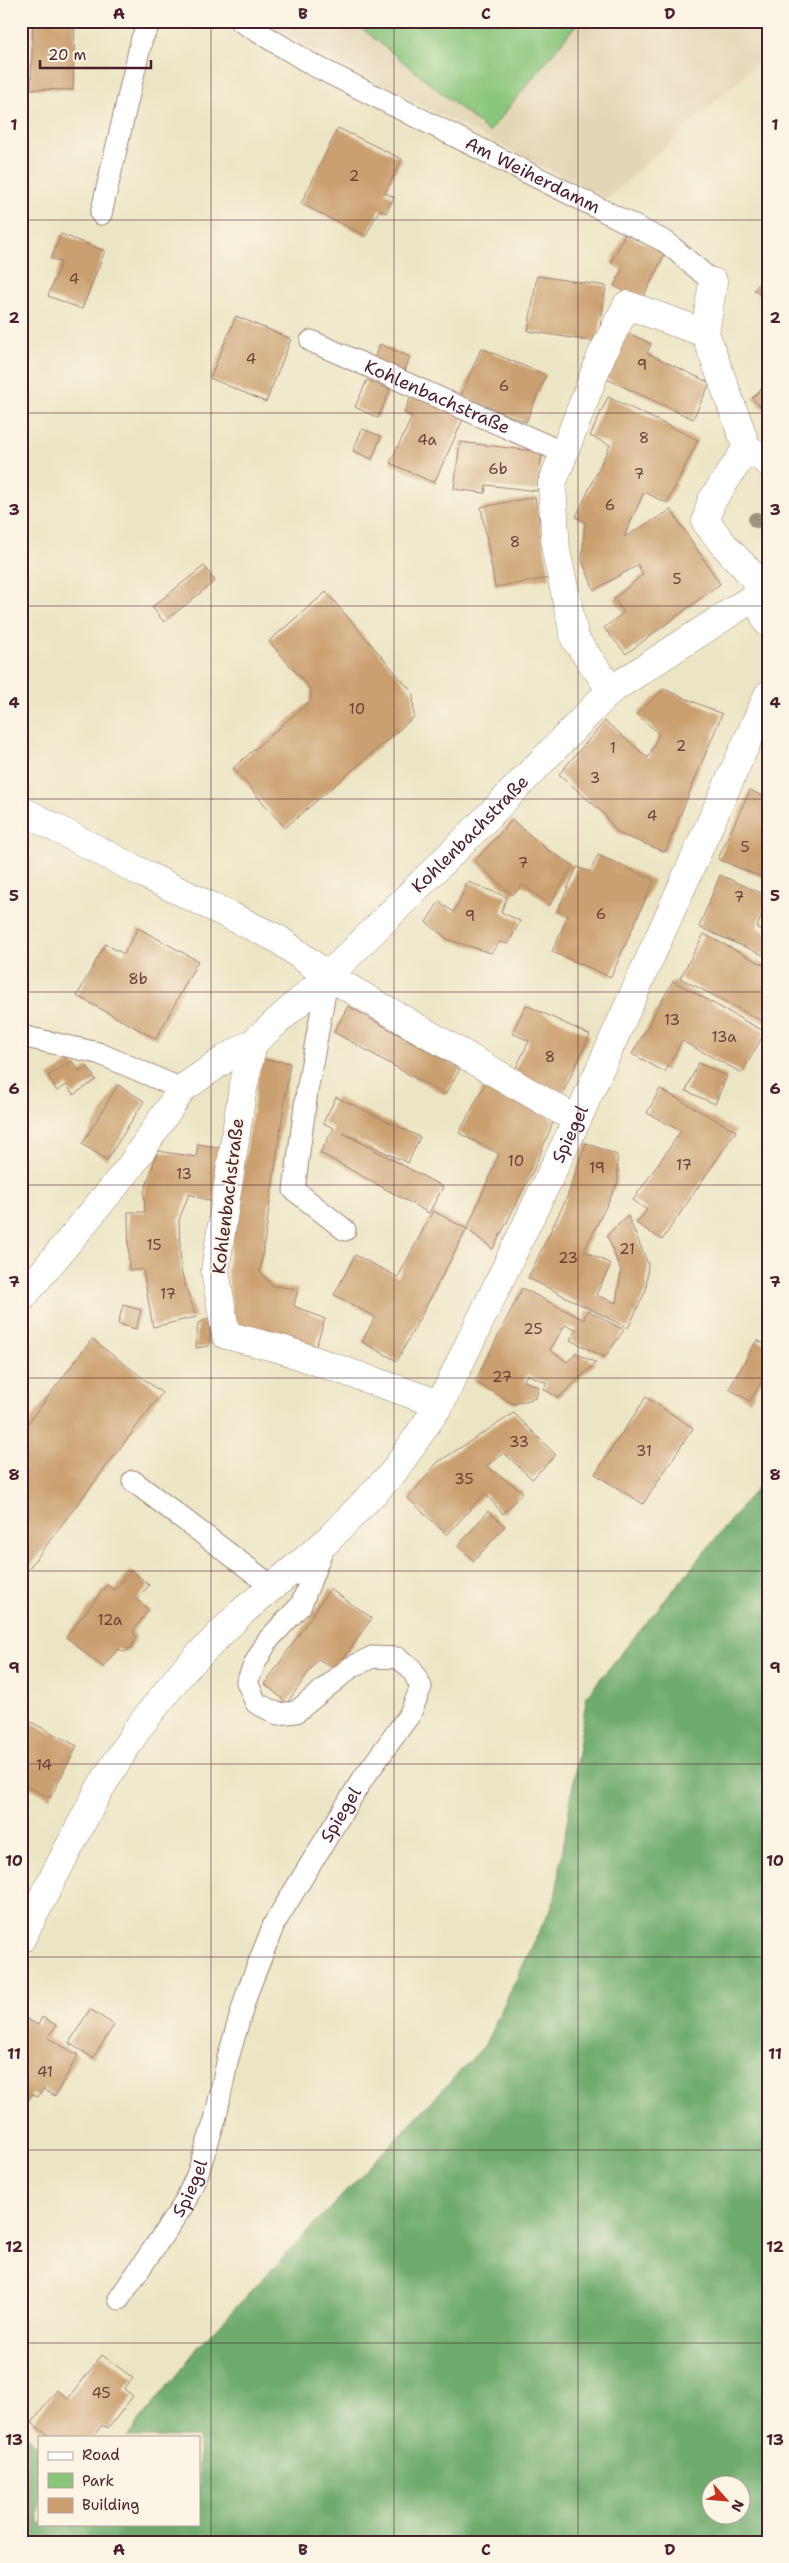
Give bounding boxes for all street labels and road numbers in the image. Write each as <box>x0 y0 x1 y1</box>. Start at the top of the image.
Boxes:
street label: Am Weiherdamm <box>461 131 604 219</box>
street label: Kohlenbachstraße <box>360 354 514 440</box>
street label: Kohlenbachstraße <box>406 770 534 898</box>
street label: Spiegel <box>546 1101 594 1167</box>
street label: Kohlenbachstraße <box>207 1117 249 1275</box>
street label: Spiegel <box>315 1782 367 1847</box>
street label: Spiegel <box>166 2156 213 2222</box>

